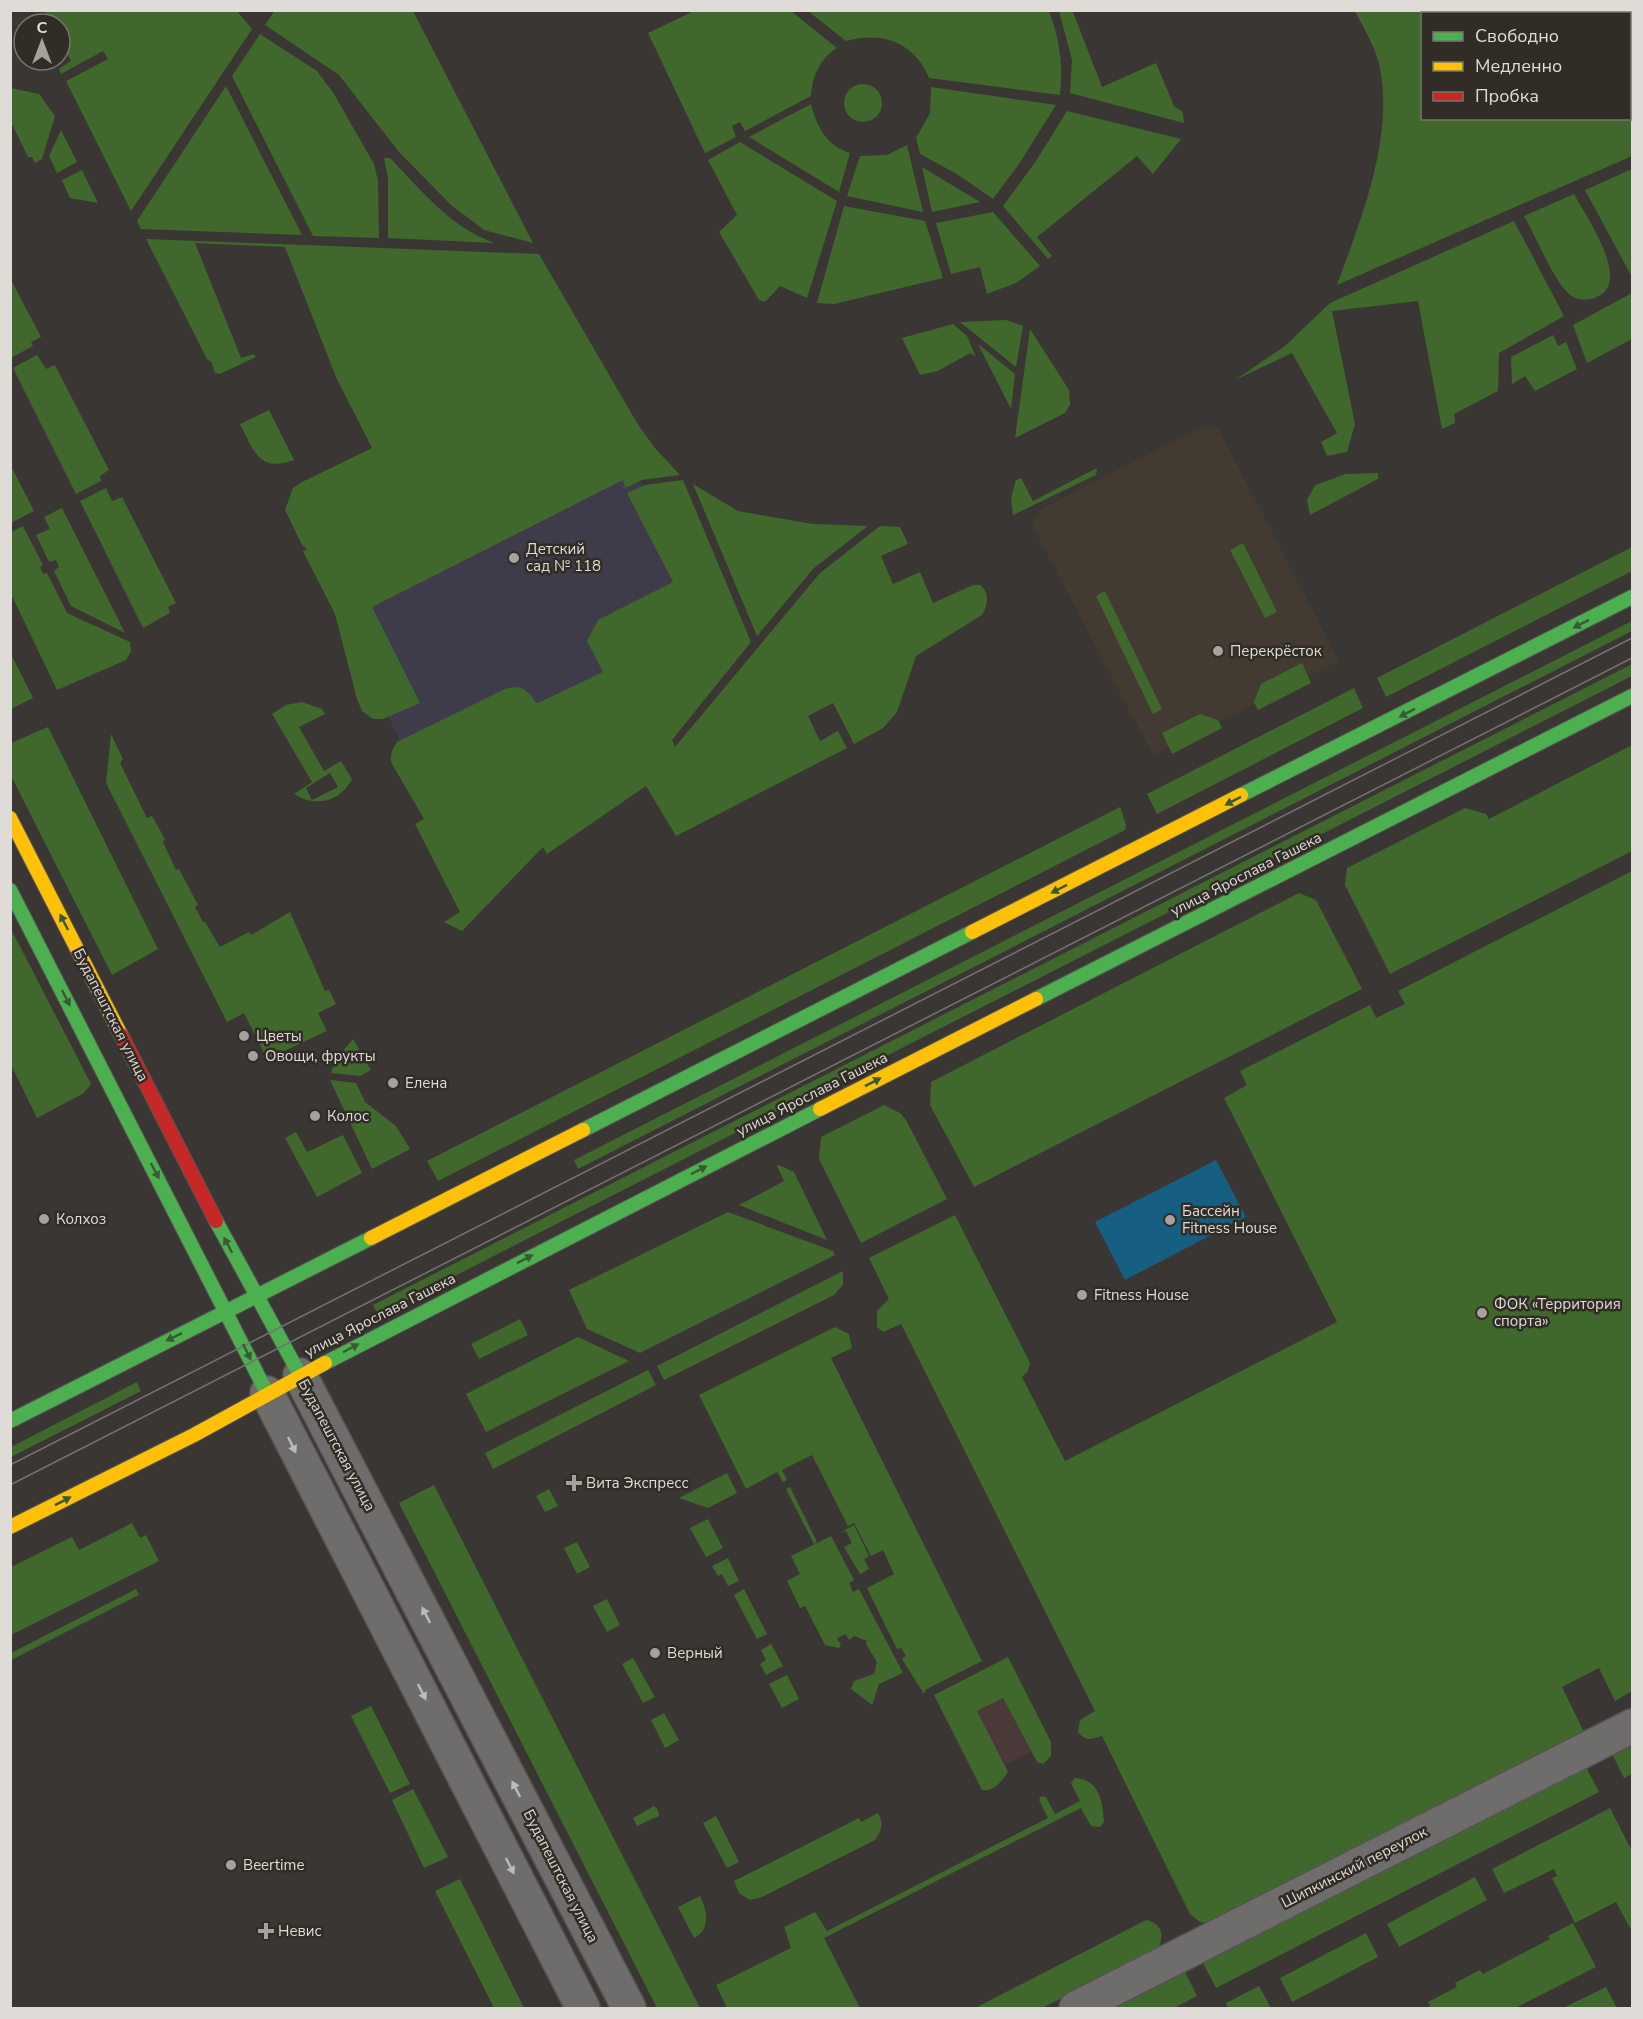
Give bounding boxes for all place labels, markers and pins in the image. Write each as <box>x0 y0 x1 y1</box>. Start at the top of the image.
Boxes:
place label: Детский сад № 118 <box>526 539 601 576</box>
marker: Детский сад № 118 <box>507 551 521 565</box>
place label: Перекрёсток <box>1230 641 1322 661</box>
marker: Перекрёсток <box>1211 644 1225 658</box>
place label: Цветы <box>256 1026 302 1046</box>
marker: Цветы <box>237 1029 251 1043</box>
place label: Овощи, фрукты <box>265 1046 376 1066</box>
marker: Овощи, фрукты <box>246 1049 260 1063</box>
place label: Елена <box>405 1073 447 1093</box>
marker: Елена <box>386 1076 400 1090</box>
place label: Колос <box>327 1106 369 1126</box>
marker: Колос <box>308 1109 322 1123</box>
place label: Бассейн Fitness House <box>1182 1201 1277 1238</box>
place label: Колхоз <box>56 1209 106 1229</box>
marker: Колхоз <box>37 1212 51 1226</box>
marker: Бассейн Fitness House <box>1163 1213 1177 1227</box>
place label: Fitness House <box>1094 1285 1189 1305</box>
marker: Fitness House <box>1075 1288 1089 1302</box>
place label: ФОК «Территория спорта» <box>1494 1294 1621 1331</box>
marker: ФОК «Территория спорта» <box>1475 1306 1489 1320</box>
place label: Вита Экспресс <box>586 1473 689 1493</box>
marker: Вита Экспресс <box>567 1476 581 1490</box>
place label: Верный <box>667 1643 723 1663</box>
marker: Верный <box>648 1646 662 1660</box>
place label: Beertime <box>243 1855 304 1875</box>
marker: Beertime <box>224 1858 238 1872</box>
place label: Невис <box>278 1921 322 1941</box>
marker: Невис <box>259 1924 273 1938</box>

